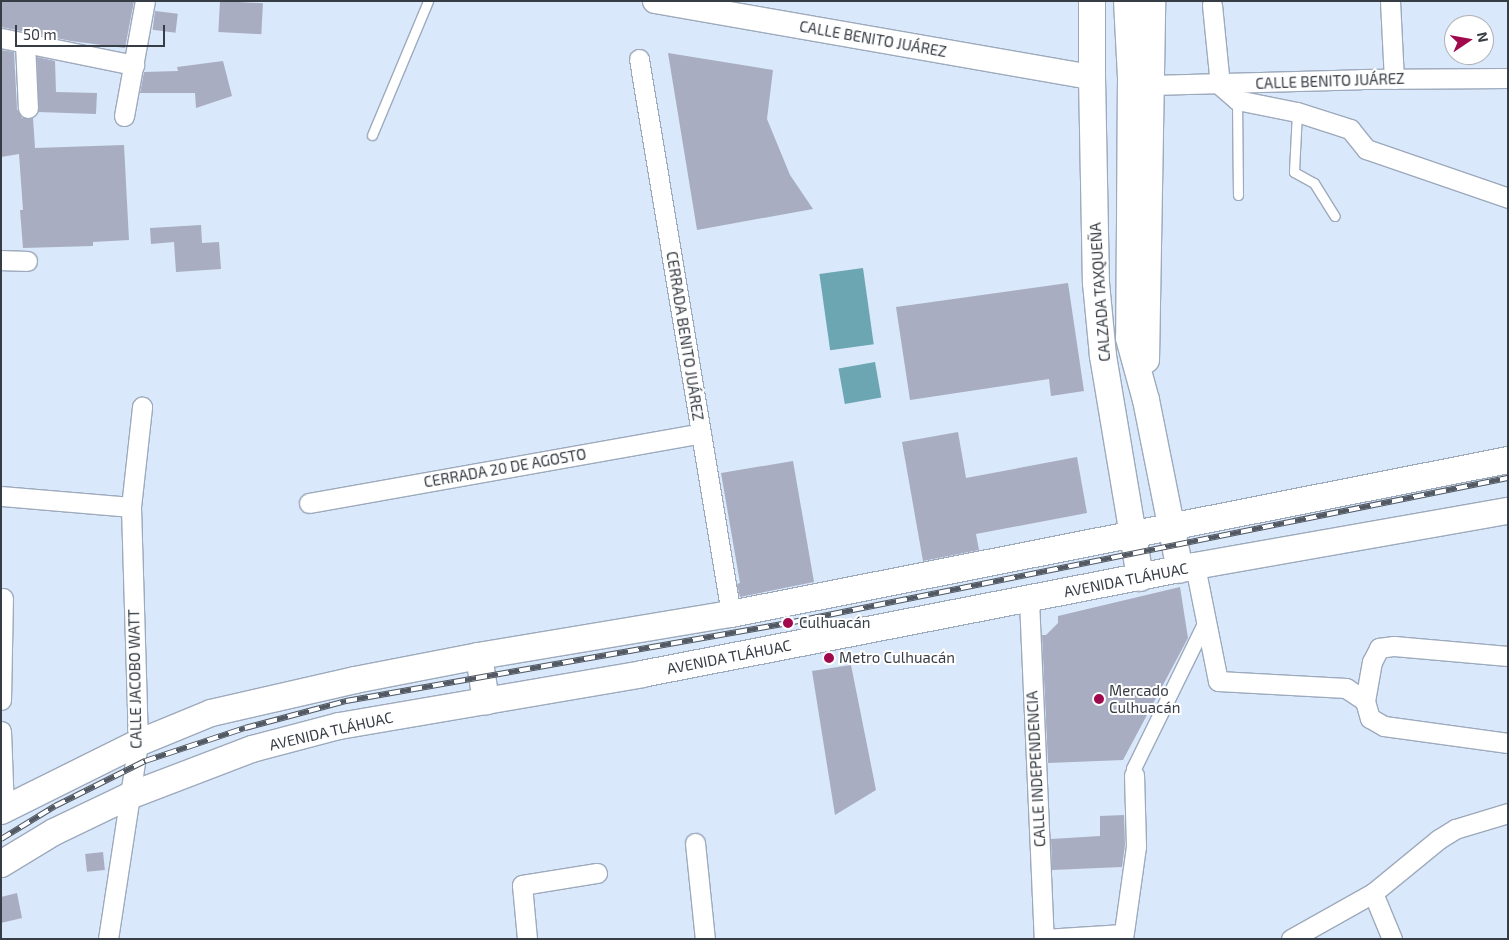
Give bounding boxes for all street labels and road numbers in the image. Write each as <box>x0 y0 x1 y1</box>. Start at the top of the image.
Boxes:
street label: CALLE BENITO JUÁREZ <box>798 17 948 61</box>
street label: CALLE BENITO JUÁREZ <box>1255 69 1405 93</box>
street label: CALZADA TAXQUEÑA <box>1086 221 1114 363</box>
street label: CERRADA BENITO JUÁREZ <box>663 250 707 422</box>
street label: CERRADA 20 DE AGOSTO <box>422 445 588 491</box>
street label: AVENIDA TLÁHUAC <box>1062 559 1190 601</box>
street label: CALLE JACOBO WATT <box>125 609 145 749</box>
street label: AVENIDA TLÁHUAC <box>665 636 793 678</box>
street label: CALLE INDEPENDENCIA <box>1023 690 1049 848</box>
street label: AVENIDA TLÁHUAC <box>267 708 395 754</box>

